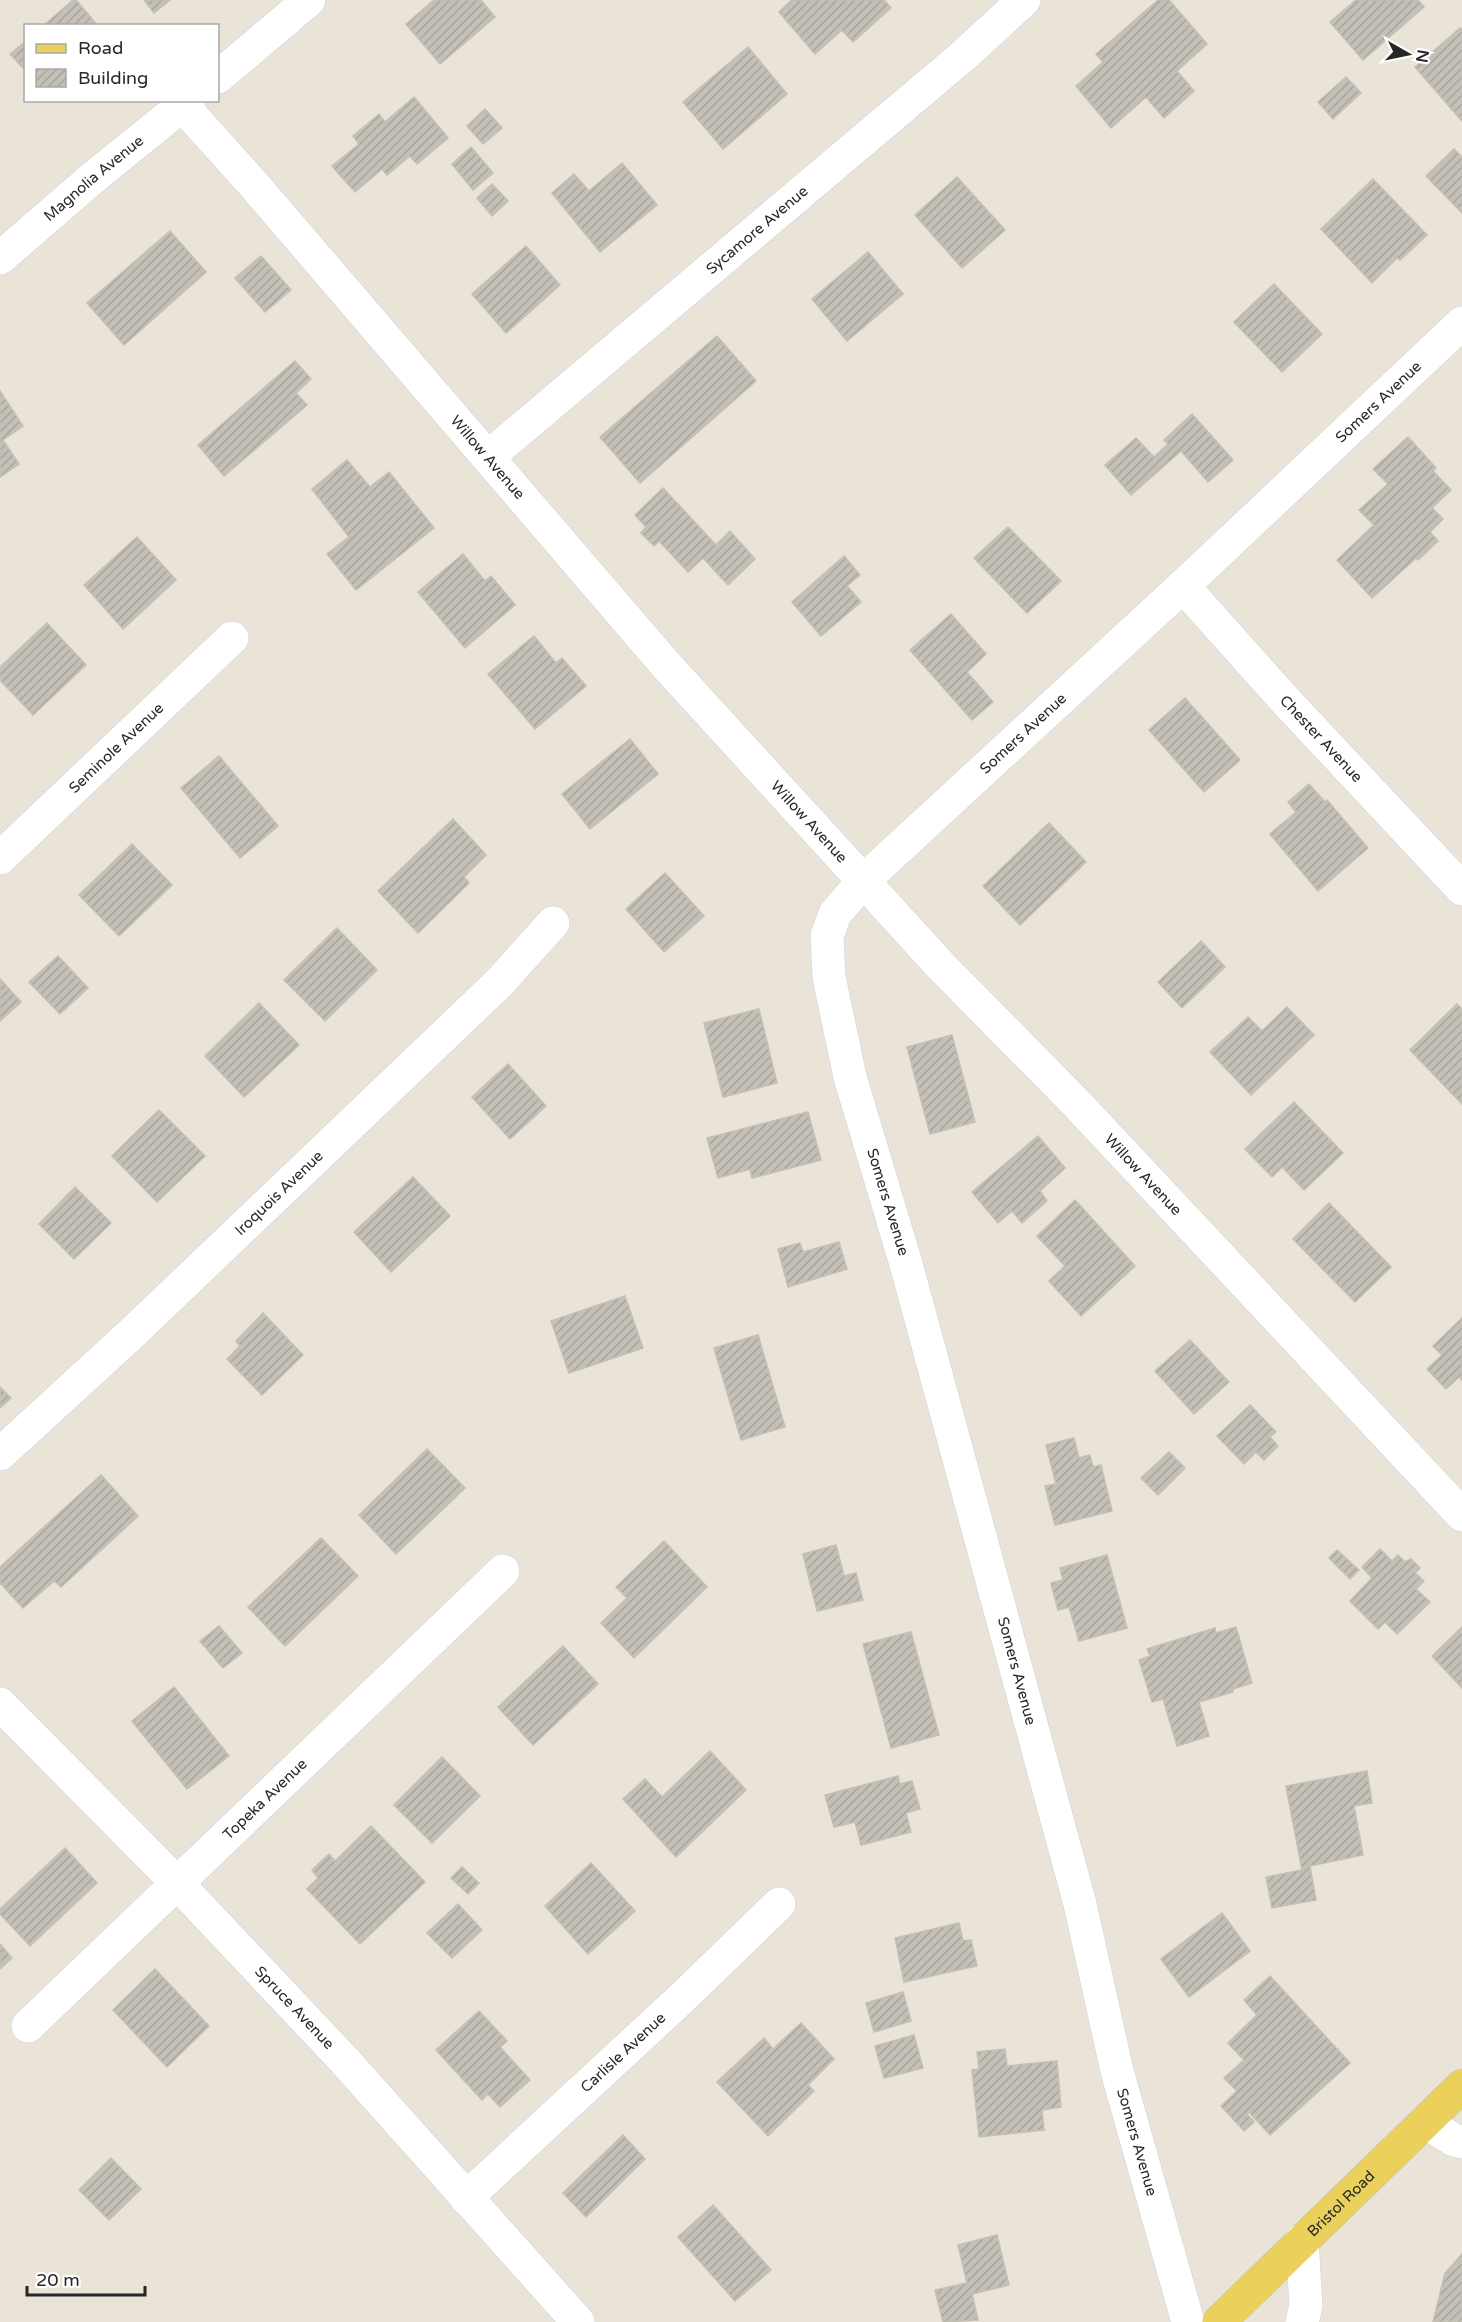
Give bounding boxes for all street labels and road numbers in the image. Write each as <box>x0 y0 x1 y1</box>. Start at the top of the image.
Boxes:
street label: Magnolia Avenue <box>40 132 147 225</box>
street label: Sycamore Avenue <box>702 182 812 278</box>
street label: Somers Avenue <box>1332 357 1425 447</box>
street label: Willow Avenue <box>447 412 529 503</box>
street label: Somers Avenue <box>976 689 1070 778</box>
street label: Chester Avenue <box>1276 691 1366 786</box>
street label: Seminole Avenue <box>65 699 167 797</box>
street label: Willow Avenue <box>767 777 851 866</box>
street label: Willow Avenue <box>1101 1130 1186 1219</box>
street label: Somers Avenue <box>863 1146 913 1258</box>
street label: Iroquois Avenue <box>231 1147 327 1239</box>
street label: Somers Avenue <box>994 1615 1040 1727</box>
street label: Topeka Avenue <box>219 1755 311 1843</box>
street label: Spruce Avenue <box>251 1962 338 2053</box>
street label: Carlisle Avenue <box>577 2009 669 2096</box>
street label: Somers Avenue <box>1113 2086 1161 2198</box>
street label: Bristol Road <box>1303 2167 1378 2240</box>

